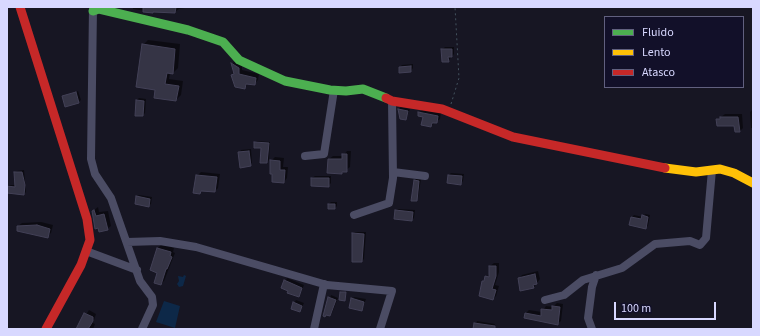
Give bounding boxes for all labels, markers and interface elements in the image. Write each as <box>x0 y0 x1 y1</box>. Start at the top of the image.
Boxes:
legend <box>604 16 744 88</box>
text: Fluido <box>642 24 674 41</box>
text: Lento <box>642 44 671 61</box>
text: Atasco <box>642 64 675 81</box>
scale bar <box>616 294 718 320</box>
text: 100 m <box>621 300 651 317</box>

